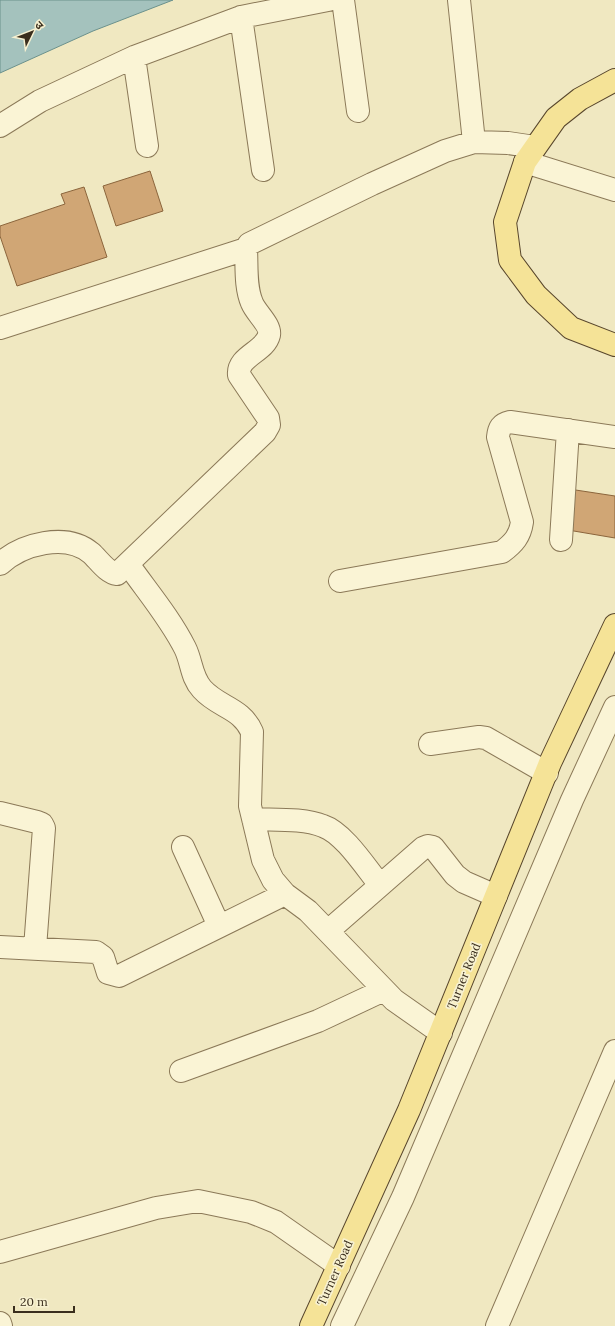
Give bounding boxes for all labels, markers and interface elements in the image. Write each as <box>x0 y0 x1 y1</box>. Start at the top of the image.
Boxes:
north arrow <box>12 12 52 52</box>
text: उ <box>32 18 47 33</box>
street label: Turner Road <box>444 941 484 1011</box>
street label: Turner Road <box>313 1238 356 1308</box>
scale bar <box>14 1288 74 1314</box>
text: 20 m <box>20 1294 48 1309</box>

